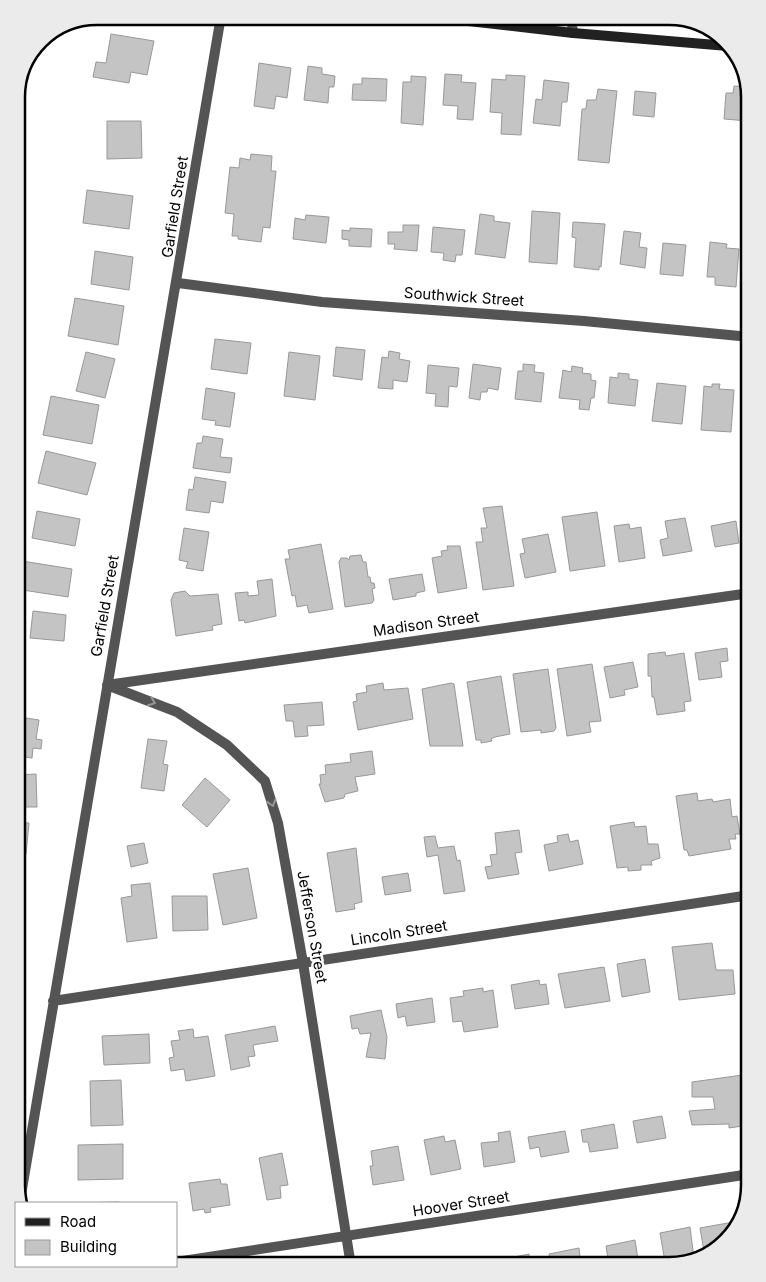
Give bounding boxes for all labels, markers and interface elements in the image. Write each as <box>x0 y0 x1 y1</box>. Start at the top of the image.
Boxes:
street label: Garfield Street <box>157 155 192 259</box>
street label: Southwick Street <box>403 283 525 310</box>
street label: Garfield Street <box>86 554 123 658</box>
street label: Madison Street <box>372 607 480 640</box>
one-way arrow <box>147 696 156 706</box>
one-way arrow <box>267 799 277 807</box>
street label: Jefferson Street <box>293 869 332 985</box>
street label: Lincoln Street <box>349 915 449 950</box>
street label: Hoover Street <box>411 1186 511 1221</box>
legend <box>15 1202 178 1267</box>
text: Road <box>60 1212 96 1231</box>
text: Building <box>60 1237 117 1256</box>

